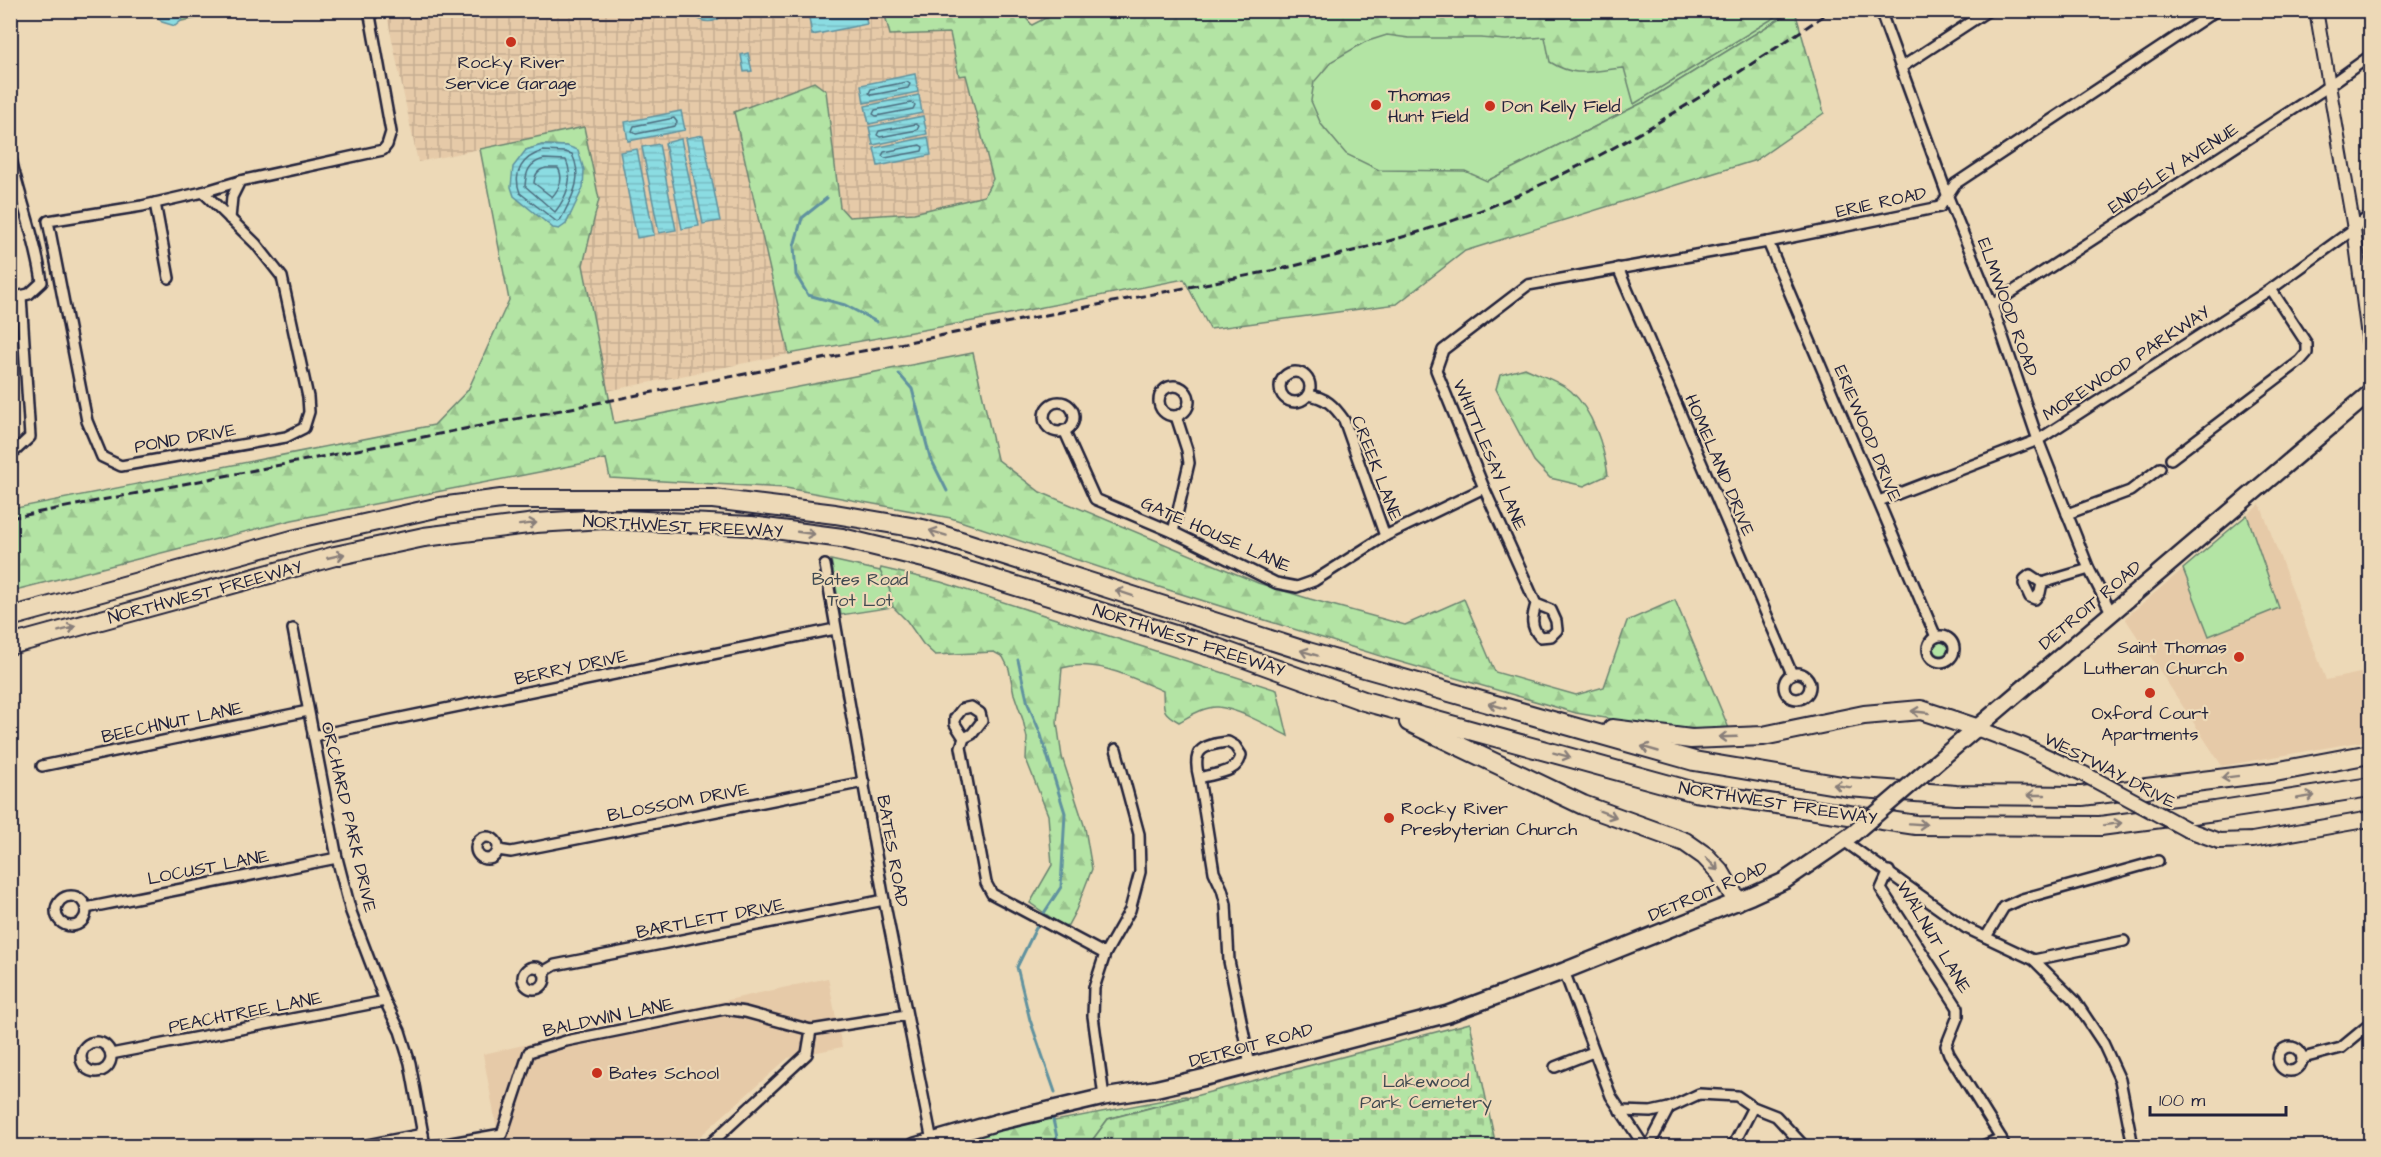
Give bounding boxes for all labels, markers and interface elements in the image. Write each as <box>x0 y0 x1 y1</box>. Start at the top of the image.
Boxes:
marker: Rocky River Service Garage <box>504 35 518 49</box>
place label: Rocky River Service Garage <box>445 50 577 97</box>
place label: Thomas Hunt Field <box>1388 83 1469 129</box>
place label: Don Kelly Field <box>1502 94 1620 120</box>
marker: Thomas Hunt Field <box>1369 98 1383 112</box>
marker: Don Kelly Field <box>1483 99 1497 113</box>
street label: ENDSLEY AVENUE <box>2103 117 2244 220</box>
street label: ERIE ROAD <box>1833 181 1929 224</box>
street label: ELMWOOD ROAD <box>1971 234 2044 380</box>
street label: MOREWOOD PARKWAY <box>2038 300 2215 427</box>
street label: ERIEWOOD DRIVE <box>1828 361 1908 506</box>
street label: WHITTLESAY LANE <box>1446 376 1533 535</box>
street label: HOMELAND DRIVE <box>1678 390 1761 540</box>
street label: CREEK LANE <box>1345 412 1408 525</box>
street label: POND DRIVE <box>132 417 238 460</box>
street label: GATE HOUSE LANE <box>1137 490 1295 579</box>
street label: NORTHWEST FREEWAY <box>582 509 784 544</box>
one-way arrow <box>518 518 538 529</box>
one-way arrow <box>929 527 948 538</box>
one-way arrow <box>796 528 816 539</box>
one-way arrow <box>326 550 345 562</box>
street label: NORTHWEST FREEWAY <box>105 554 306 631</box>
street label: DETROIT ROAD <box>2033 555 2148 656</box>
park label: Bates Road Tot Lot <box>812 567 908 613</box>
one-way arrow <box>1115 586 1134 597</box>
street label: NORTHWEST FREEWAY <box>1090 598 1288 683</box>
one-way arrow <box>57 623 76 634</box>
place label: Saint Thomas Lutheran Church <box>2083 635 2227 681</box>
street label: BERRY DRIVE <box>512 643 630 692</box>
one-way arrow <box>1300 647 1319 658</box>
marker: Saint Thomas Lutheran Church <box>2232 650 2246 664</box>
marker: Oxford Court Apartments <box>2143 686 2157 700</box>
street label: BEECHNUT LANE <box>99 695 245 750</box>
one-way arrow <box>1488 699 1507 711</box>
place label: Oxford Court Apartments <box>2092 701 2209 747</box>
one-way arrow <box>1911 706 1931 717</box>
street label: ORCHARD PARK DRIVE <box>314 719 383 915</box>
street label: WESTWAY DRIVE <box>2040 726 2180 815</box>
one-way arrow <box>1718 732 1738 743</box>
one-way arrow <box>1641 743 1660 754</box>
one-way arrow <box>1552 750 1571 762</box>
one-way arrow <box>2221 772 2240 783</box>
street label: NORTHWEST FREEWAY <box>1677 775 1879 832</box>
street label: BLOSSOM DRIVE <box>605 776 751 828</box>
one-way arrow <box>1832 781 1852 792</box>
one-way arrow <box>2027 789 2047 801</box>
one-way arrow <box>2295 792 2315 803</box>
street label: BATES ROAD <box>870 793 915 909</box>
place label: Rocky River Presbyterian Church <box>1401 796 1577 843</box>
one-way arrow <box>1598 809 1616 820</box>
marker: Rocky River Presbyterian Church <box>1382 811 1396 825</box>
one-way arrow <box>2102 818 2122 829</box>
one-way arrow <box>1907 819 1927 830</box>
street label: LOCUST LANE <box>145 843 271 892</box>
street label: DETROIT ROAD <box>1645 855 1772 928</box>
one-way arrow <box>1705 856 1719 871</box>
street label: WALNUT LANE <box>1890 877 1977 998</box>
street label: BARTLETT DRIVE <box>634 892 787 945</box>
street label: PEACHTREE LANE <box>166 985 324 1040</box>
street label: BALDWIN LANE <box>541 991 676 1043</box>
street label: DETROIT ROAD <box>1186 1017 1316 1074</box>
place label: Bates School <box>609 1061 719 1086</box>
marker: Bates School <box>590 1066 604 1080</box>
park label: Lakewood Park Cemetery <box>1360 1069 1492 1116</box>
scale bar <box>2150 1079 2286 1117</box>
text: 100 m <box>2159 1088 2205 1113</box>

